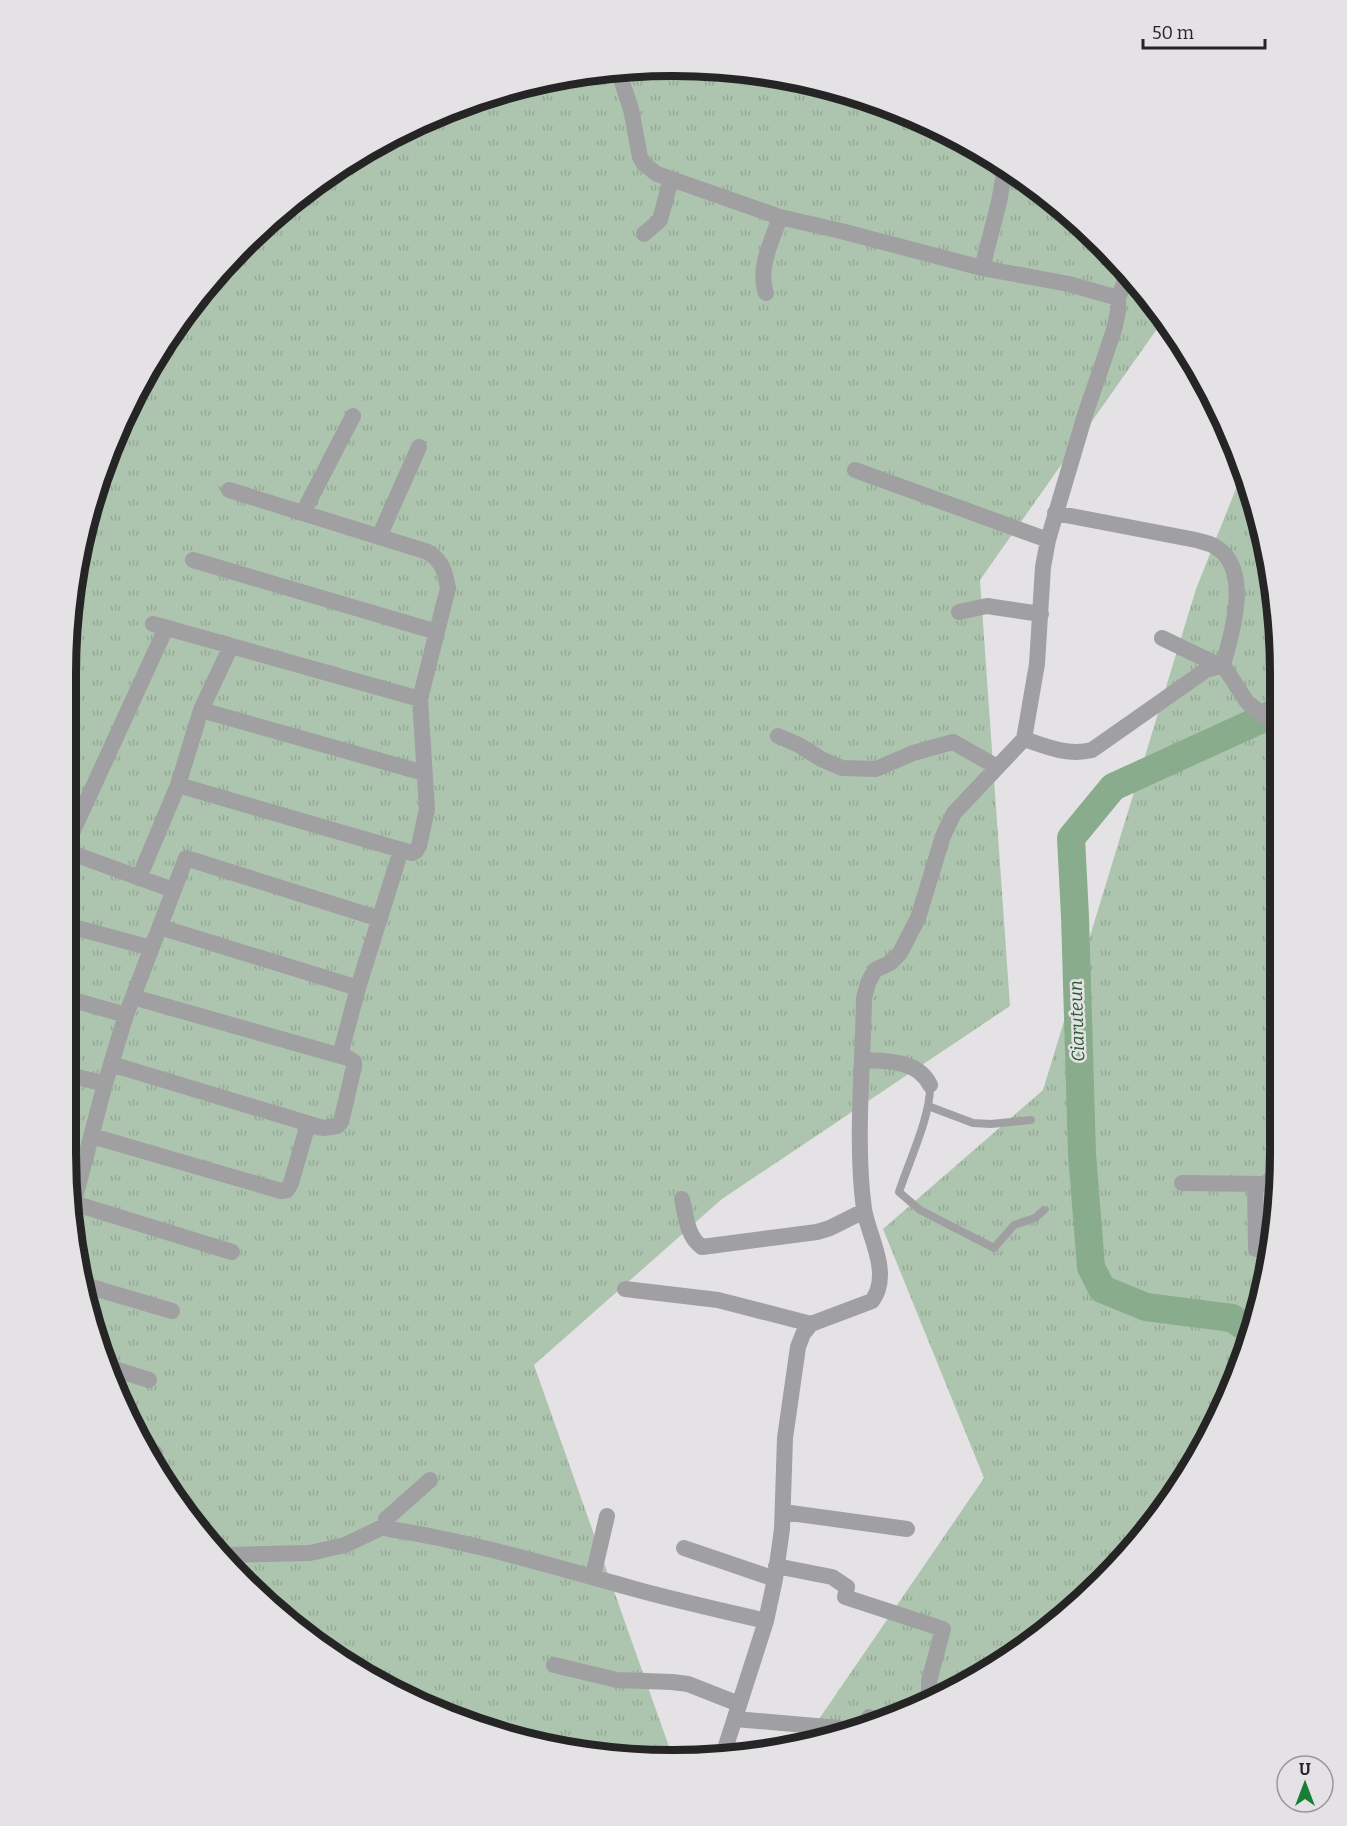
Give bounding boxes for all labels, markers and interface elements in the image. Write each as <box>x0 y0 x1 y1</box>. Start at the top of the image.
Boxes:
scale bar <box>1143 12 1264 50</box>
text: 50 m <box>1152 22 1194 44</box>
water label: Ciaruteun <box>1065 980 1089 1062</box>
north arrow <box>1275 1754 1335 1814</box>
text: U <box>1299 1760 1311 1779</box>

